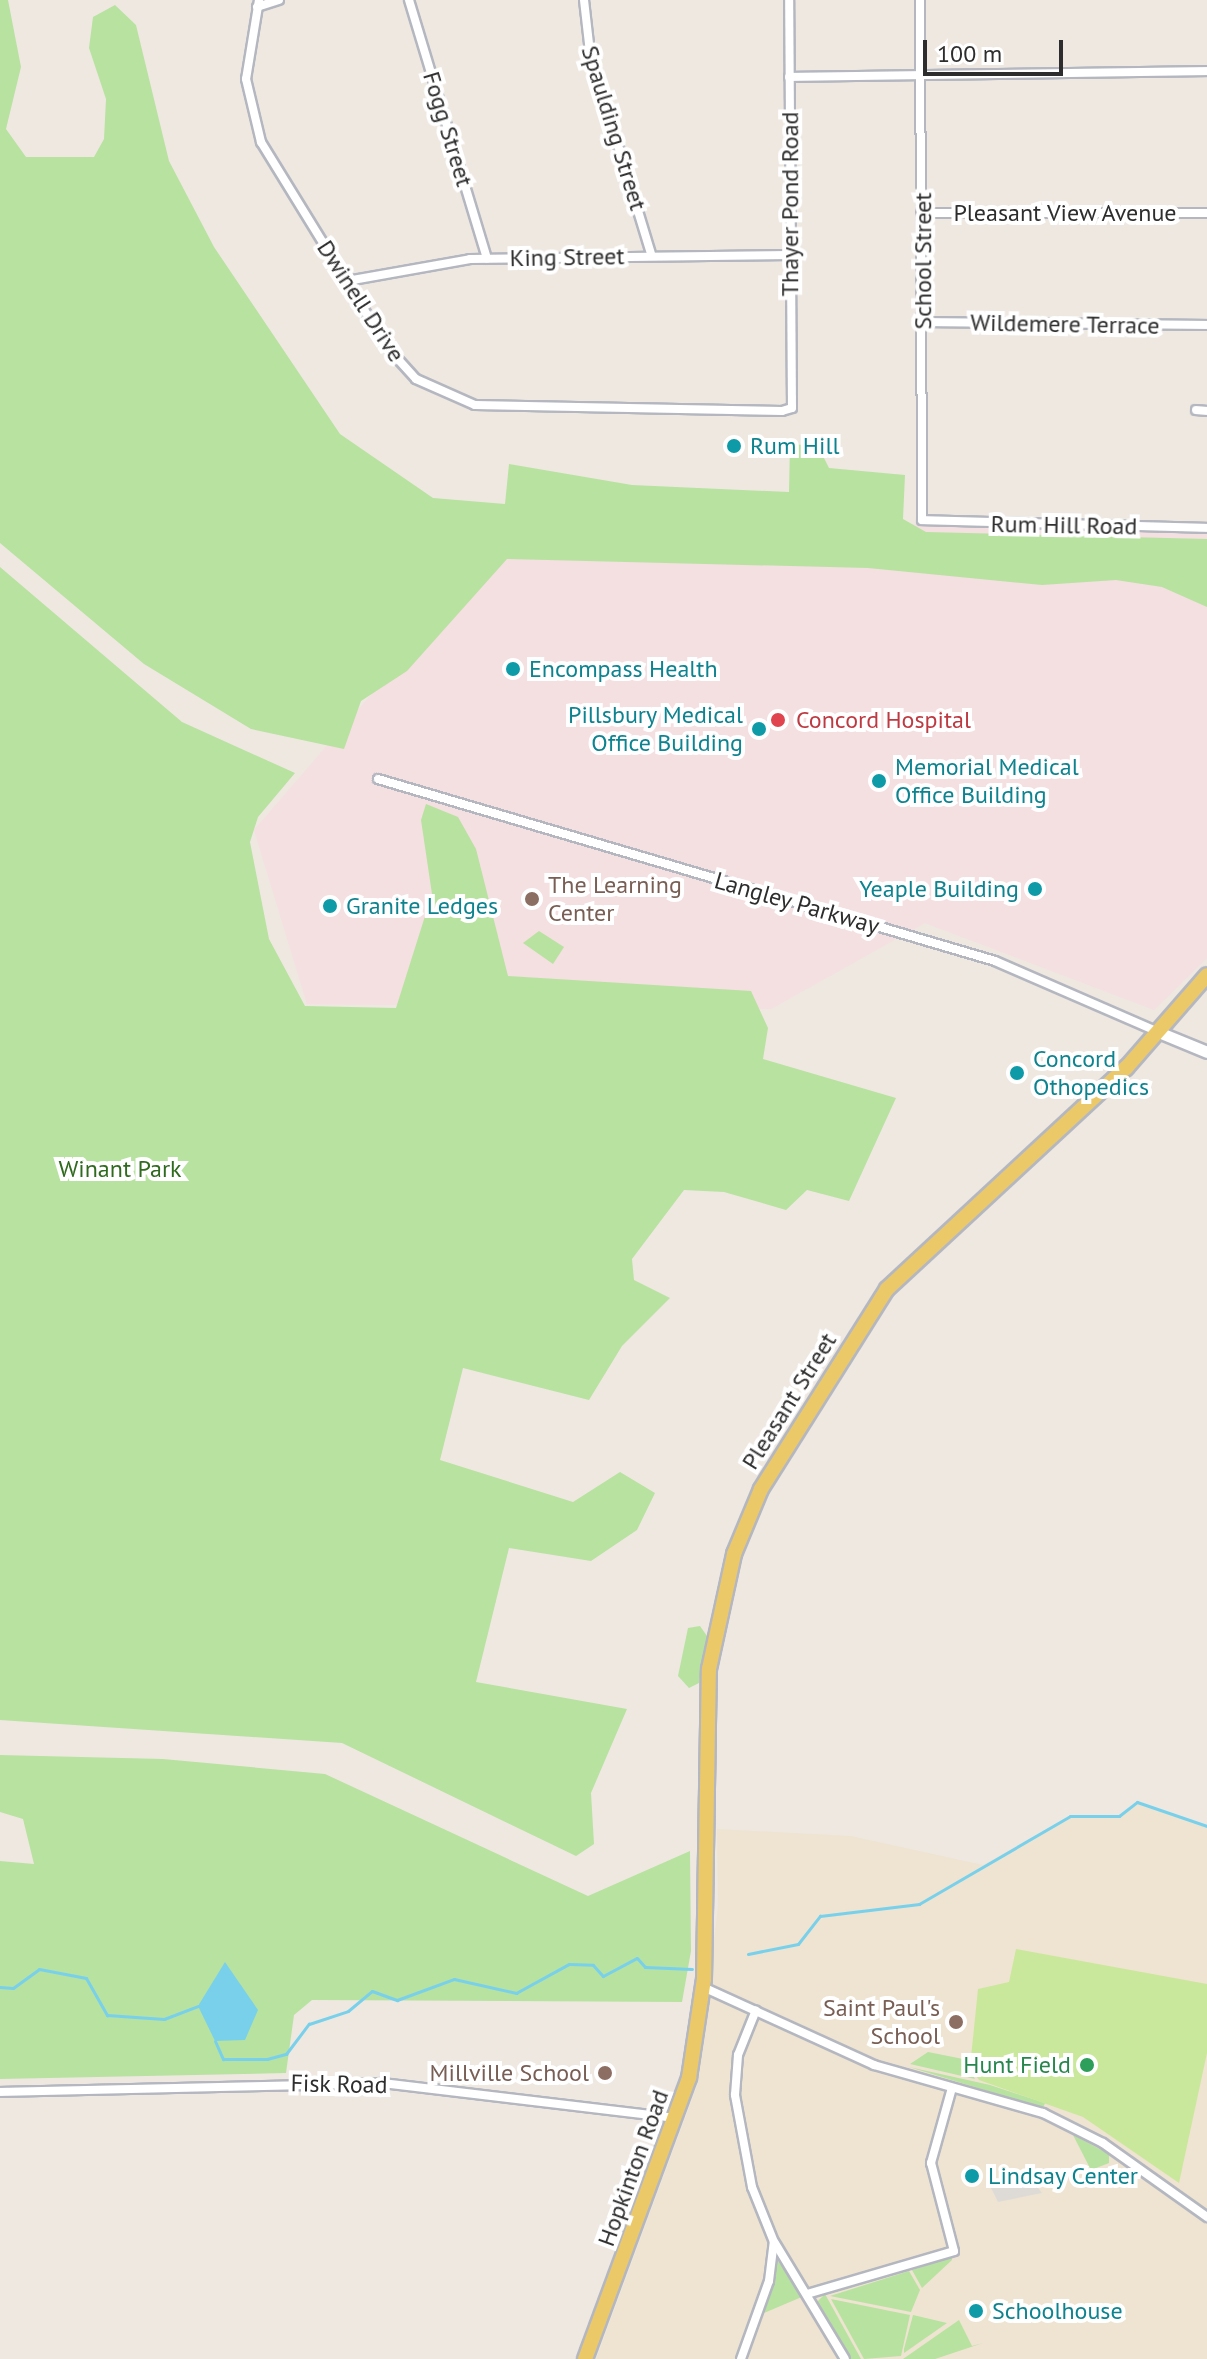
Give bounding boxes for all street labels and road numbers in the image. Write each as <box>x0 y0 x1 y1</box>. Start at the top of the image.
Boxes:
street label: Spaulding Street <box>575 42 653 214</box>
street label: Fogg Street <box>417 68 479 190</box>
street label: Thayer Pond Road <box>776 112 804 296</box>
street label: School Street <box>909 192 937 330</box>
street label: Pleasant View Avenue <box>952 199 1178 227</box>
street label: Dwinell Drive <box>311 235 411 367</box>
street label: King Street <box>509 242 625 272</box>
street label: Wildemere Terrace <box>970 308 1160 340</box>
street label: Rum Hill Road <box>990 509 1138 541</box>
street label: Langley Parkway <box>711 866 883 940</box>
street label: Pleasant Street <box>736 1327 842 1475</box>
street label: Fisk Road <box>290 2069 388 2099</box>
street label: Hopkinton Road <box>591 2086 675 2250</box>

